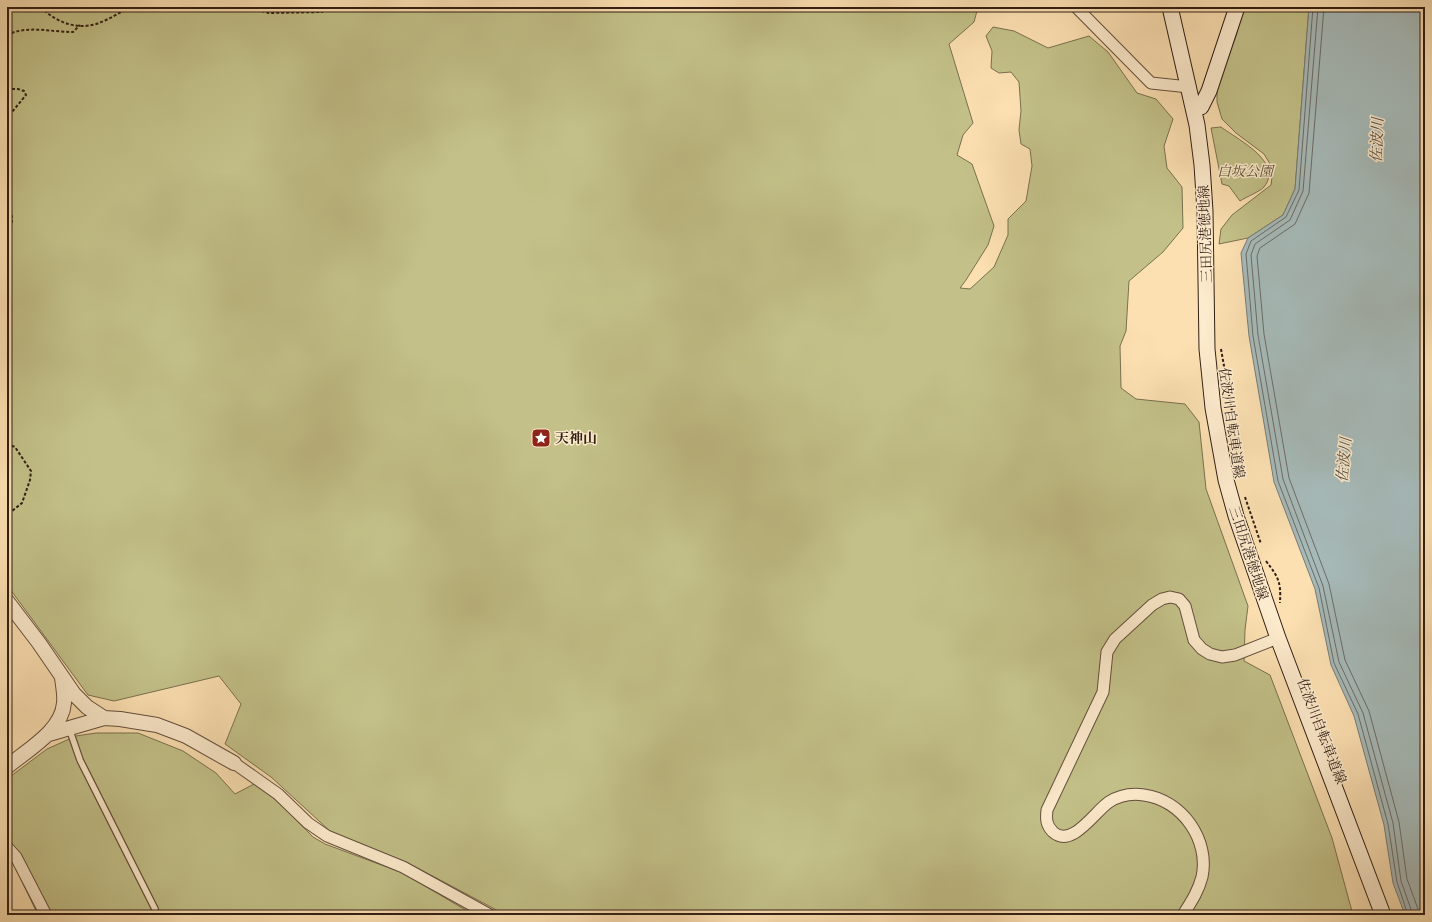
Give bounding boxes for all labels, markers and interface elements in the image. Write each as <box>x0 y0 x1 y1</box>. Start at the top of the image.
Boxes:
water label: 佐波川 <box>1366 115 1388 163</box>
park label: 白坂公園 <box>1217 162 1275 181</box>
street label: 三田尻港徳地線 <box>1194 185 1217 283</box>
street label: 佐波川自転車道線 <box>1214 366 1249 480</box>
place icon: 天神山 <box>530 427 552 449</box>
place label: 天神山 <box>555 429 597 448</box>
water label: 佐波川 <box>1332 435 1356 483</box>
street label: 三田尻港徳地線 <box>1224 504 1273 603</box>
street label: 佐波川自転車道線 <box>1293 675 1350 787</box>

